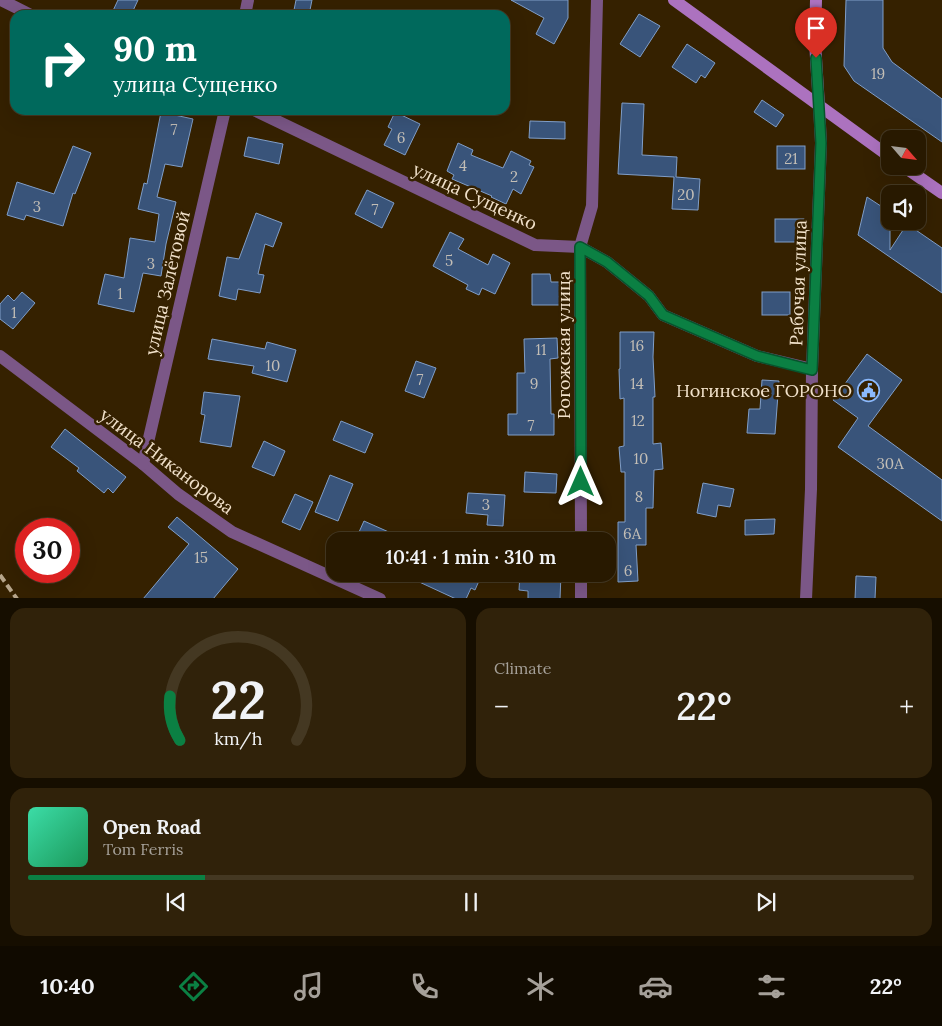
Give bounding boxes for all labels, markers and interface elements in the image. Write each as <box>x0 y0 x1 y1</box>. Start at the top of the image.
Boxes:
pin <box>795 7 837 58</box>
icon: arrive <box>802 14 830 42</box>
text: 90 m <box>113 26 197 71</box>
icon: right <box>30 30 95 95</box>
house number: 19 <box>871 64 885 83</box>
text: улица Сущенко <box>113 70 278 98</box>
house number: 7 <box>171 120 178 139</box>
house number: 6 <box>397 128 405 147</box>
north arrow <box>881 130 926 175</box>
map controls <box>881 130 926 230</box>
house number: 21 <box>784 149 798 168</box>
house number: 4 <box>459 156 467 175</box>
street label: улица Сущенко <box>409 157 541 235</box>
house number: 2 <box>510 167 518 186</box>
house number: 20 <box>677 185 695 204</box>
button: sound <box>881 185 926 230</box>
house number: 3 <box>33 197 41 216</box>
house number: 7 <box>372 200 379 219</box>
street label: улица Залётовой <box>139 208 195 358</box>
street label: Рабочая улица <box>784 220 812 346</box>
house number: 5 <box>445 251 453 270</box>
house number: 3 <box>147 254 155 273</box>
street label: Рогожская улица <box>552 271 575 419</box>
house number: 1 <box>117 284 123 303</box>
house number: 1 <box>11 303 17 322</box>
house number: 16 <box>630 336 644 355</box>
house number: 11 <box>536 340 546 359</box>
house number: 10 <box>266 356 280 375</box>
house number: 7 <box>417 370 424 389</box>
house number: 9 <box>530 374 538 393</box>
house number: 14 <box>630 374 644 393</box>
public building icon: Ногинское ГОРОНО <box>856 378 880 402</box>
place label: Ногинское ГОРОНО <box>676 379 852 402</box>
street label: улица Никанорова <box>95 403 239 519</box>
house number: 12 <box>631 411 645 430</box>
house number: 7 <box>528 416 535 435</box>
house number: 10 <box>634 449 648 468</box>
house number: 30А <box>876 454 904 473</box>
position arrow <box>554 455 606 507</box>
house number: 8 <box>635 487 643 506</box>
house number: 3 <box>482 495 490 514</box>
speed limit sign: 30 <box>15 518 80 583</box>
house number: 6А <box>623 524 642 543</box>
text: 10:41 · 1 min · 310 m <box>386 545 556 569</box>
house number: 15 <box>194 548 208 567</box>
house number: 6 <box>624 561 632 580</box>
text: Climate <box>494 658 551 678</box>
text: 22 <box>210 667 266 733</box>
text: 22° <box>676 682 732 730</box>
text: − <box>494 689 509 725</box>
text: + <box>899 689 914 725</box>
text: km/h <box>214 727 262 750</box>
text: Open Road <box>103 815 201 839</box>
text: Tom Ferris <box>103 839 183 859</box>
icon: previous <box>162 888 190 916</box>
icon: pause <box>457 888 485 916</box>
icon: next <box>752 888 780 916</box>
icon: directions <box>176 969 211 1004</box>
icon: music <box>291 969 326 1004</box>
icon: phone <box>407 969 442 1004</box>
icon: climate <box>523 969 558 1004</box>
icon: car <box>638 969 673 1004</box>
icon: filters <box>754 969 789 1004</box>
text: 10:40 <box>40 972 95 1000</box>
text: 22° <box>870 972 902 1000</box>

